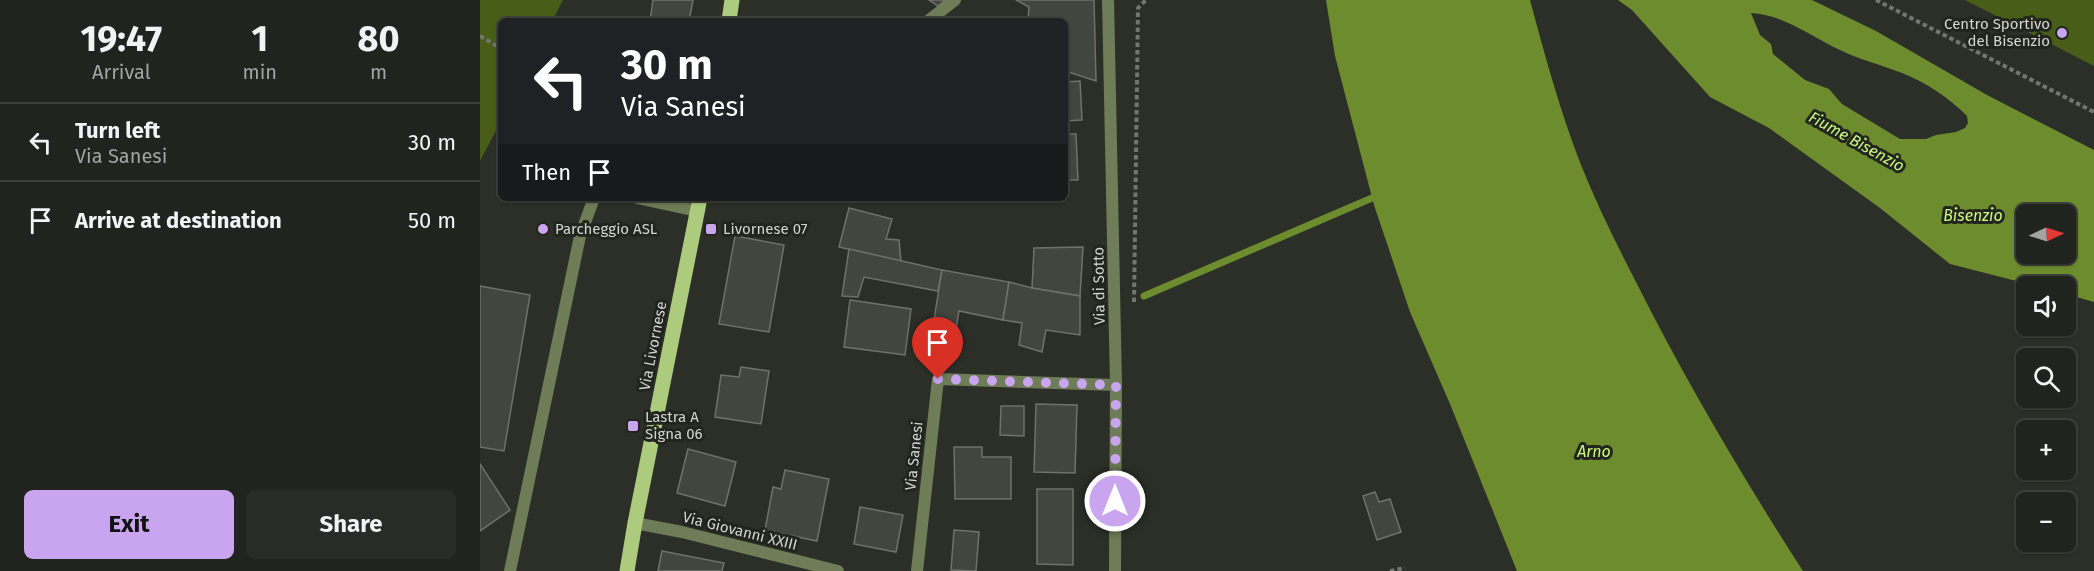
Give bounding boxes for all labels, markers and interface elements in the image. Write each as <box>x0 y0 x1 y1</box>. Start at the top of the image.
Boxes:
place label: Centro Sportivo del Bisenzio <box>1944 15 2050 50</box>
text: 19:47 <box>81 17 162 61</box>
text: 1 <box>251 17 268 61</box>
text: 80 <box>358 17 400 61</box>
marker: Centro Sportivo del Bisenzio <box>2055 26 2069 40</box>
text: 30 m <box>621 40 713 90</box>
icon: left <box>522 42 600 120</box>
text: Arrival <box>92 60 151 84</box>
text: min <box>243 60 277 84</box>
text: m <box>370 60 387 84</box>
text: Via Sanesi <box>621 91 746 123</box>
water label: Fiume Bisenzio <box>1806 107 1908 176</box>
text: Turn left <box>75 117 160 144</box>
icon: left <box>24 126 57 159</box>
text: 30 m <box>408 129 456 156</box>
text: Via Sanesi <box>75 144 167 168</box>
icon: arrive <box>583 156 616 189</box>
text: Then <box>522 159 571 186</box>
icon: arrive <box>24 204 57 237</box>
north arrow <box>2016 204 2076 264</box>
map controls <box>2016 204 2076 552</box>
water label: Bisenzio <box>1943 206 2003 225</box>
text: Arrive at destination <box>75 207 282 234</box>
text: 50 m <box>408 207 456 234</box>
place label: Parcheggio ASL <box>555 220 658 238</box>
place label: Livornese 07 <box>723 220 808 238</box>
marker: Parcheggio ASL <box>536 222 550 236</box>
marker: Livornese 07 <box>704 222 718 236</box>
street label: Via di Sotto <box>1089 247 1109 325</box>
button: sound <box>2016 276 2076 336</box>
street label: Via Livornese <box>636 300 670 392</box>
pin <box>912 317 963 379</box>
icon: arrive <box>921 326 954 359</box>
button: search <box>2016 348 2076 408</box>
place label: Lastra A Signa 06 <box>645 408 703 443</box>
marker: Lastra A Signa 06 <box>626 419 640 433</box>
button: + <box>2016 420 2076 480</box>
street label: Via Sanesi <box>901 421 927 491</box>
water label: Arno <box>1576 442 1611 461</box>
position arrow <box>1083 469 1147 533</box>
button: Exit <box>24 490 234 559</box>
button: Share <box>246 490 456 559</box>
button: − <box>2016 492 2076 552</box>
street label: Via Giovanni XXIII <box>681 508 799 554</box>

